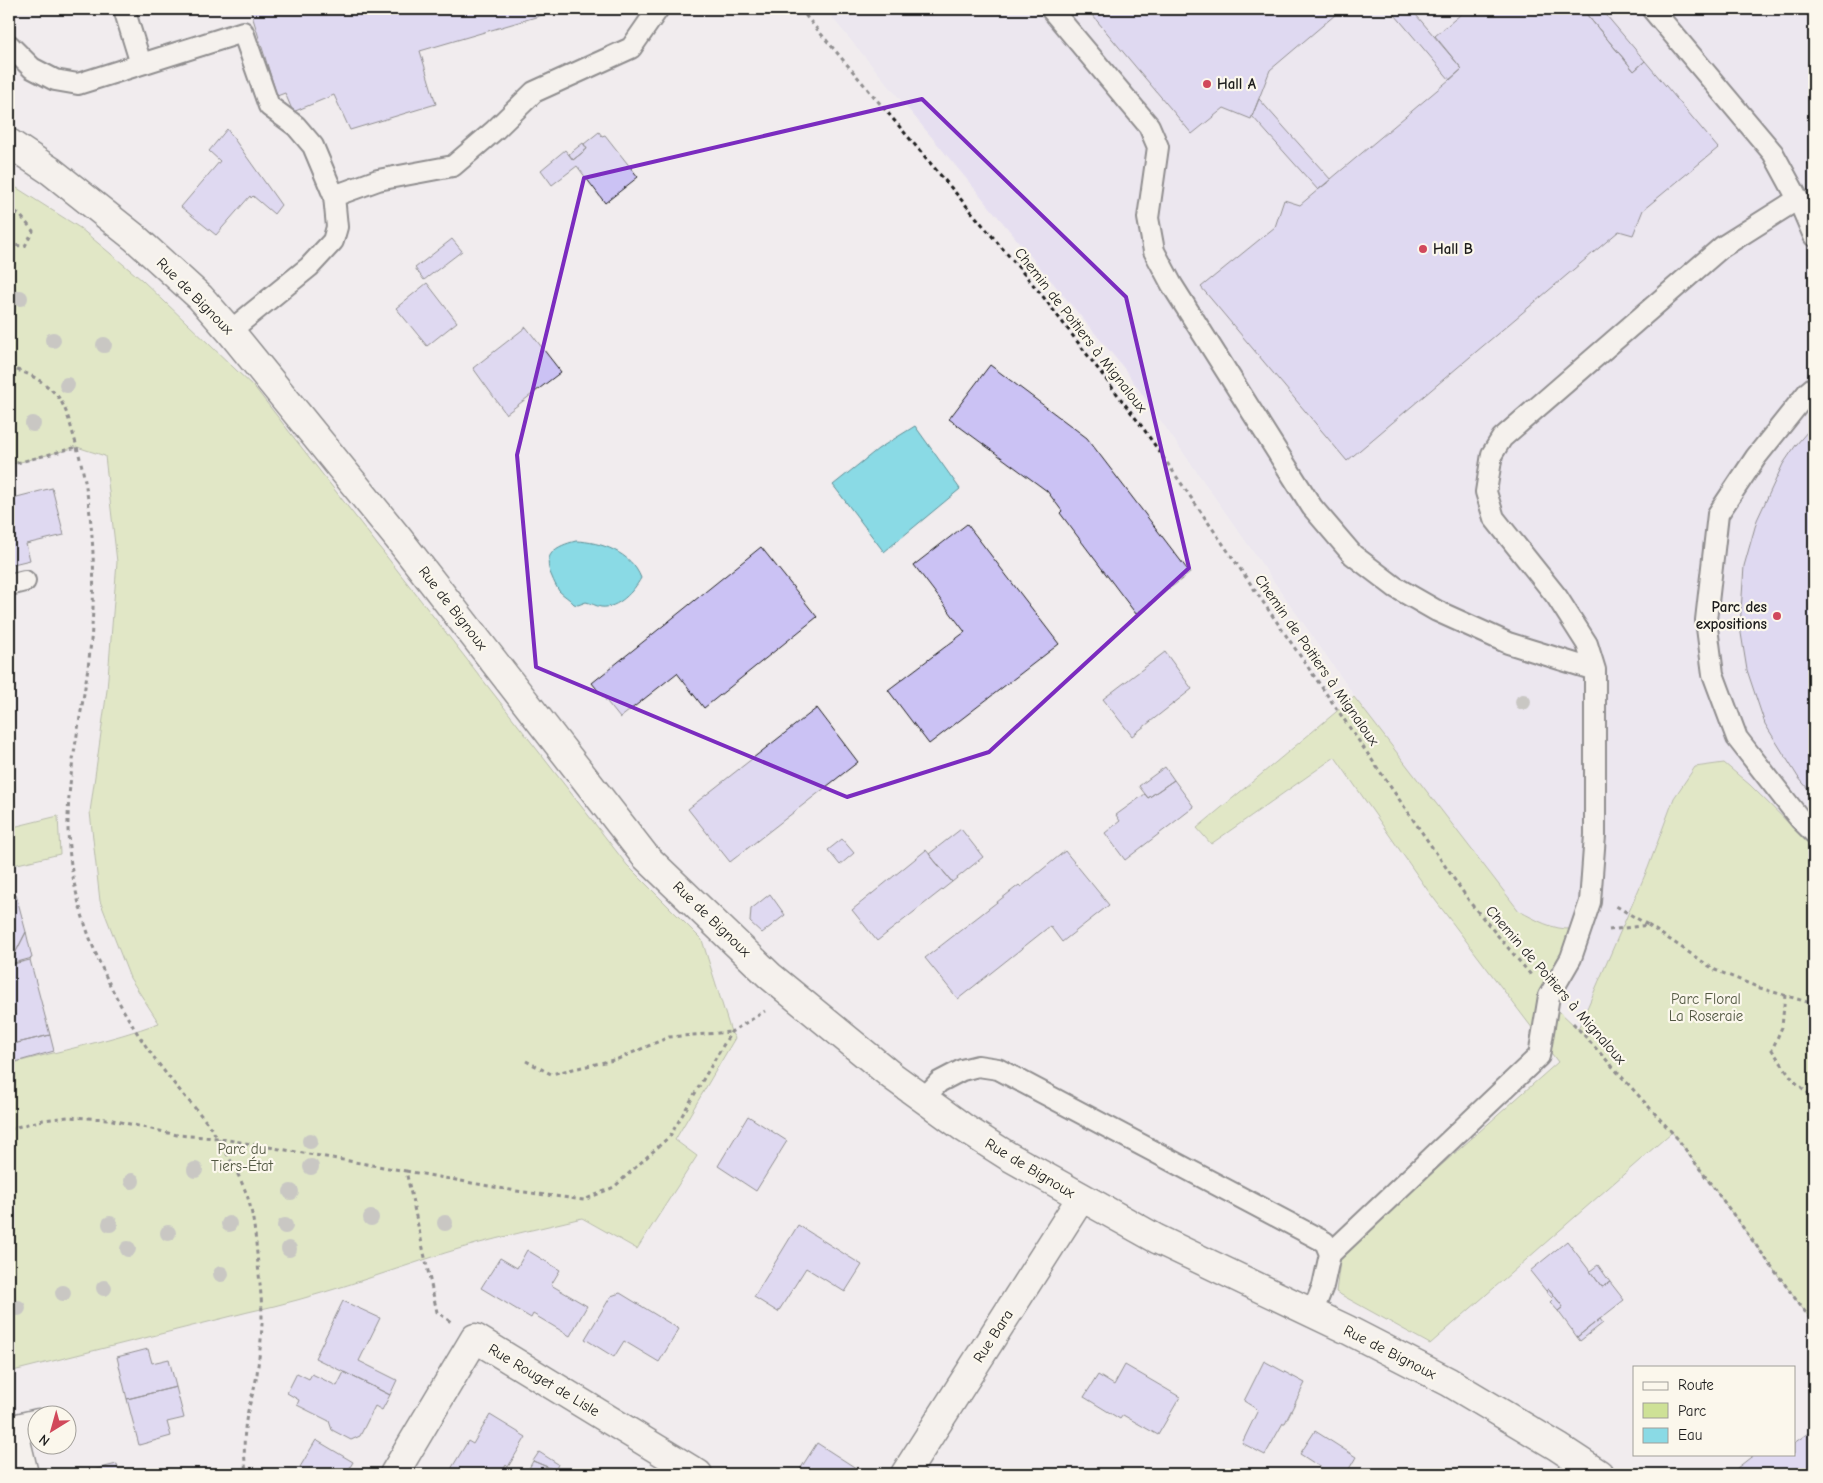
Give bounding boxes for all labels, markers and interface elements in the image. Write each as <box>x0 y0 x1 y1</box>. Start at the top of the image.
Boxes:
place label: Hall A <box>1217 75 1257 93</box>
marker: Hall A <box>1201 78 1213 90</box>
place label: Hall B <box>1433 240 1473 258</box>
marker: Hall B <box>1417 243 1429 255</box>
street label: Chemin de Poitiers à Mignaloux <box>1011 244 1152 417</box>
street label: Rue de Bignoux <box>153 254 238 339</box>
street label: Rue de Bignoux <box>415 563 492 654</box>
street label: Chemin de Poitiers à Mignaloux <box>1251 571 1384 750</box>
place label: Parc des expositions <box>1696 598 1767 633</box>
marker: Parc des expositions <box>1771 610 1783 622</box>
street label: Rue de Bignoux <box>669 877 755 961</box>
street label: Chemin de Poitiers à Mignaloux <box>1482 902 1630 1069</box>
park label: Parc Floral La Roseraie <box>1669 990 1744 1025</box>
street label: Rue de Bignoux <box>982 1134 1079 1202</box>
park label: Parc du Tiers-État <box>211 1140 274 1175</box>
street label: Rue Bara <box>969 1306 1017 1366</box>
street label: Rue de Bignoux <box>1341 1321 1440 1383</box>
street label: Rue Rouget de Lisle <box>485 1340 603 1421</box>
legend <box>1633 1366 1796 1456</box>
text: Route <box>1678 1376 1714 1394</box>
text: Parc <box>1678 1402 1706 1420</box>
north arrow <box>28 1406 78 1456</box>
text: Eau <box>1678 1426 1702 1444</box>
text: N <box>36 1430 53 1450</box>

